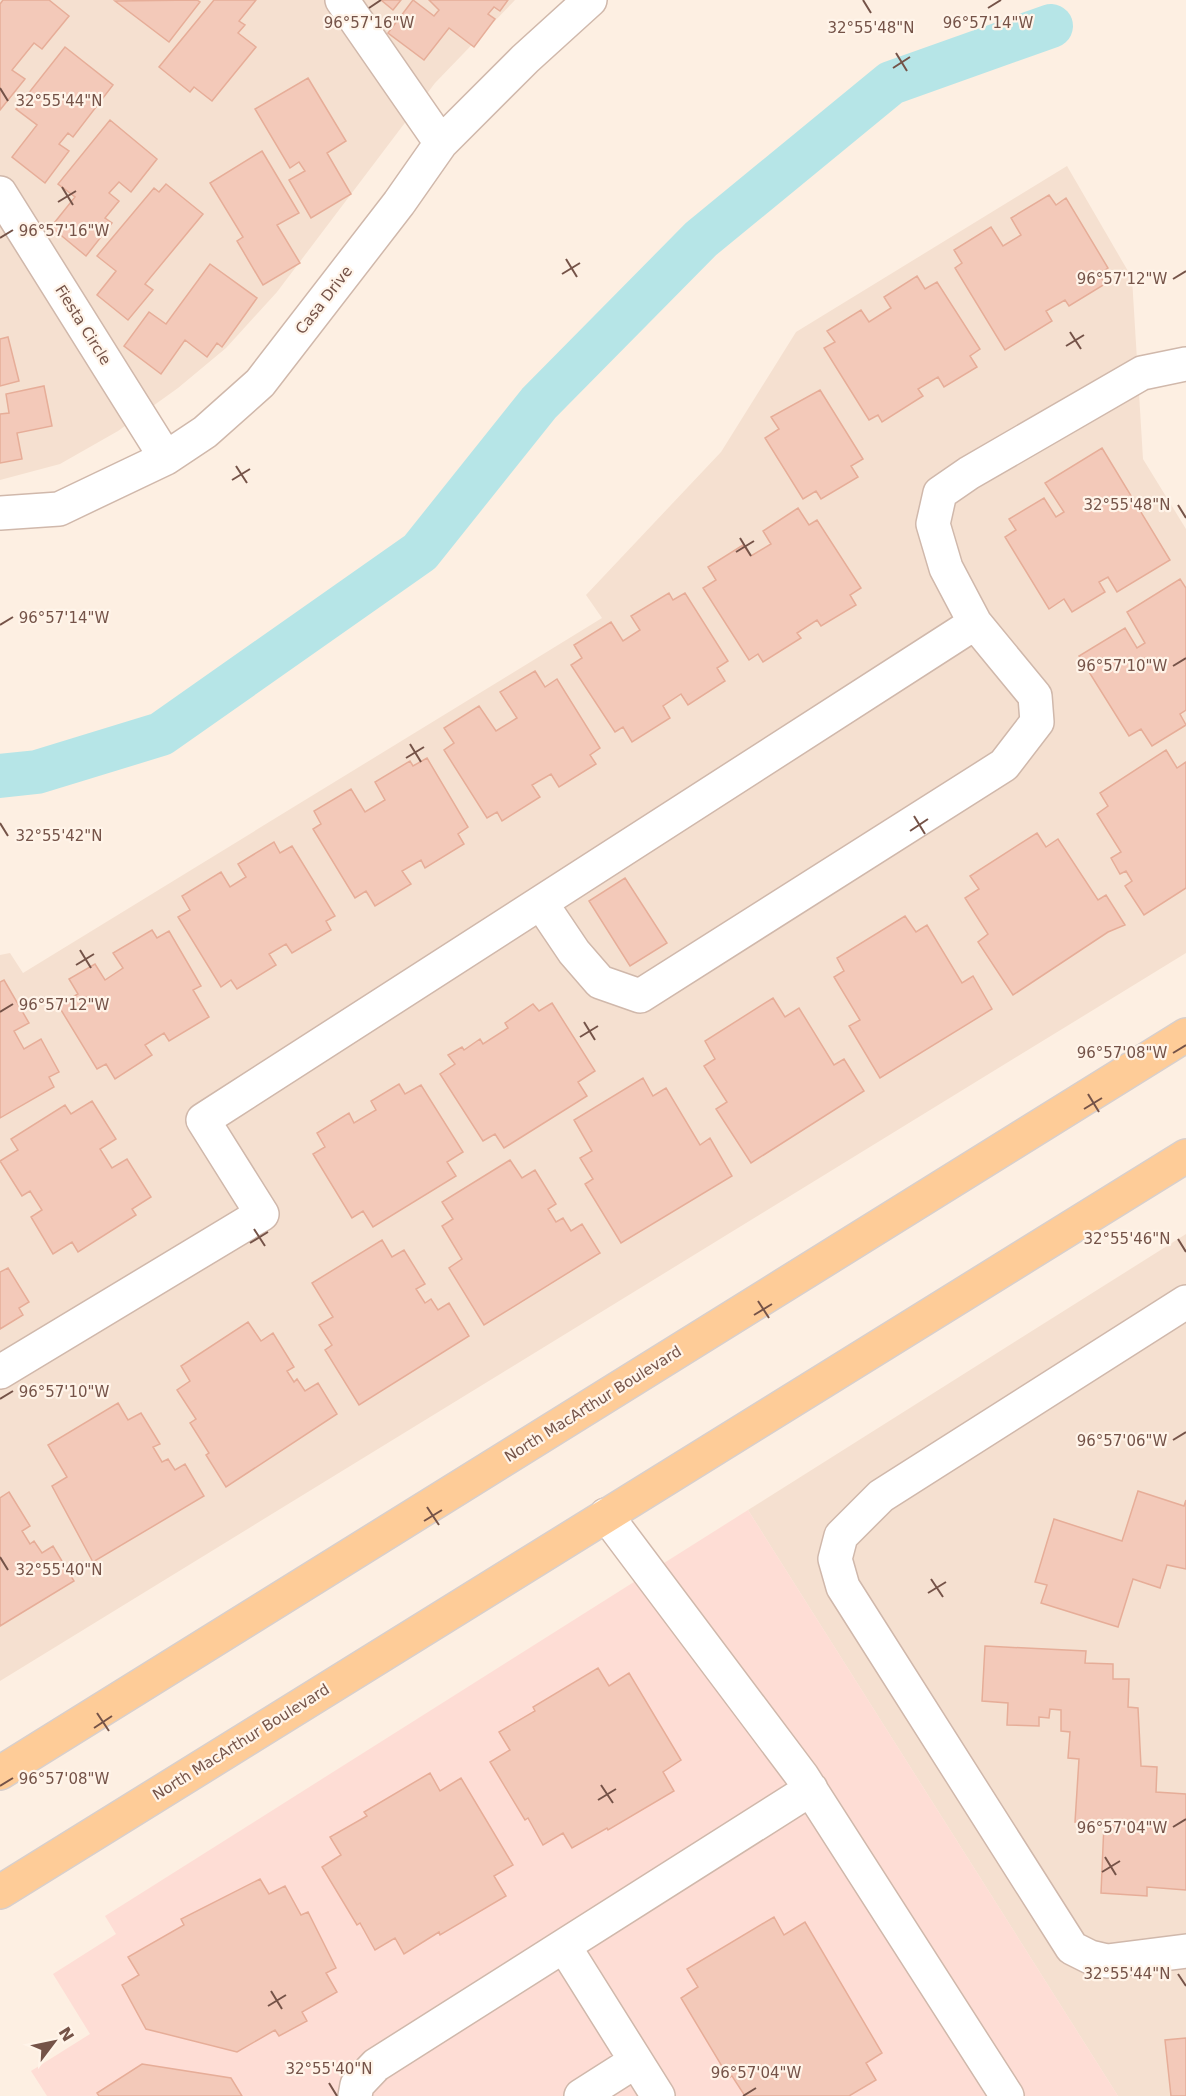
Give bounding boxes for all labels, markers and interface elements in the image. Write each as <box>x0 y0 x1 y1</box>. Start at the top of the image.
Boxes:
text: 96°57'16"W <box>324 14 414 32</box>
text: 96°57'14"W <box>943 14 1033 32</box>
text: 32°55'48"N <box>827 19 915 37</box>
text: 32°55'44"N <box>15 92 103 110</box>
text: 96°57'16"W <box>19 222 109 240</box>
street label: Casa Drive <box>292 262 356 338</box>
text: 96°57'12"W <box>1077 270 1167 288</box>
street label: Fiesta Circle <box>51 282 115 368</box>
text: 32°55'48"N <box>1083 496 1171 514</box>
text: 96°57'14"W <box>19 609 109 627</box>
text: 96°57'10"W <box>1077 657 1167 675</box>
text: 32°55'42"N <box>15 827 103 845</box>
text: 96°57'12"W <box>19 996 109 1014</box>
text: 96°57'08"W <box>1077 1044 1167 1062</box>
text: 32°55'46"N <box>1083 1230 1171 1248</box>
street label: North MacArthur Boulevard <box>501 1342 685 1466</box>
text: 96°57'10"W <box>19 1383 109 1401</box>
text: 96°57'06"W <box>1077 1432 1167 1450</box>
text: 32°55'40"N <box>15 1561 103 1579</box>
street label: North MacArthur Boulevard <box>149 1680 333 1804</box>
text: 96°57'08"W <box>19 1770 109 1788</box>
text: 96°57'04"W <box>1077 1819 1167 1837</box>
text: 32°55'44"N <box>1083 1965 1171 1983</box>
north arrow <box>24 2012 84 2072</box>
text: N <box>55 2024 78 2045</box>
text: 32°55'40"N <box>285 2060 373 2078</box>
text: 96°57'04"W <box>711 2064 801 2082</box>

